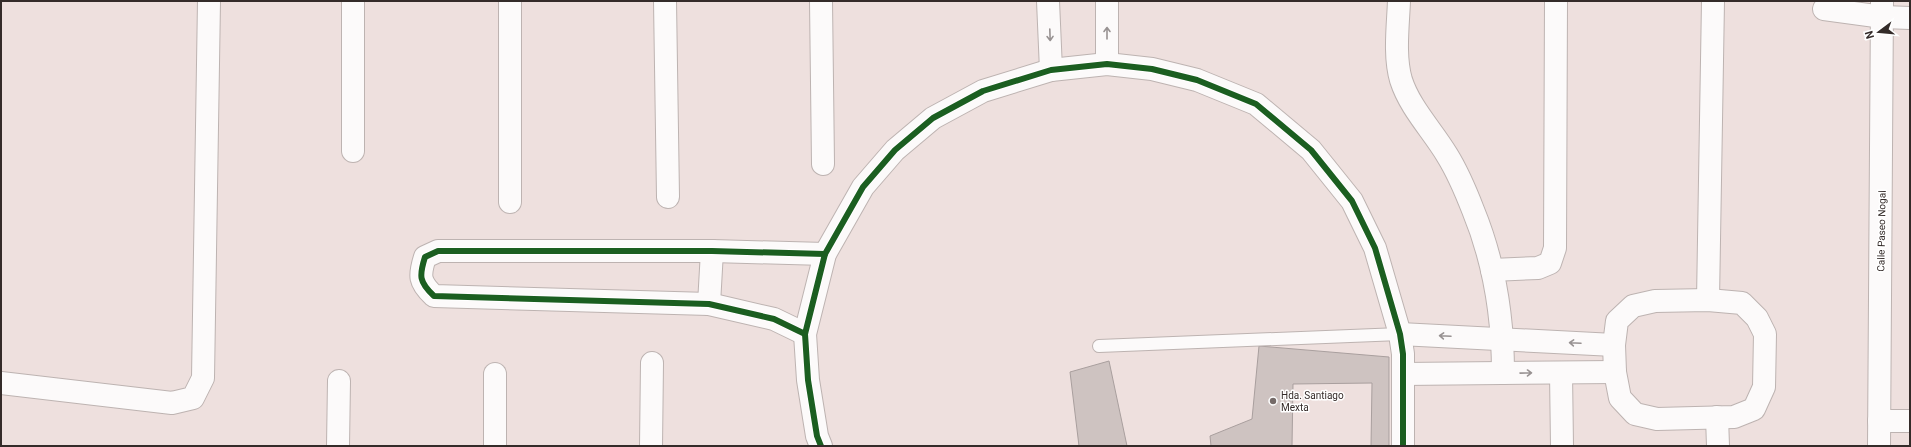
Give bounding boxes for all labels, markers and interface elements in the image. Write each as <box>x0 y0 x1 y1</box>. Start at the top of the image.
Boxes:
north arrow <box>1859 12 1899 52</box>
one-way arrow <box>1103 27 1111 40</box>
one-way arrow <box>1046 28 1054 41</box>
text: N <box>1862 29 1877 40</box>
street label: Calle Paseo Nogal <box>1875 190 1888 272</box>
one-way arrow <box>1439 333 1452 340</box>
one-way arrow <box>1569 339 1582 347</box>
one-way arrow <box>1519 369 1532 377</box>
place label: Hda. Santiago Mexta <box>1281 390 1344 413</box>
marker: Hda. Santiago Mexta <box>1268 396 1278 406</box>

